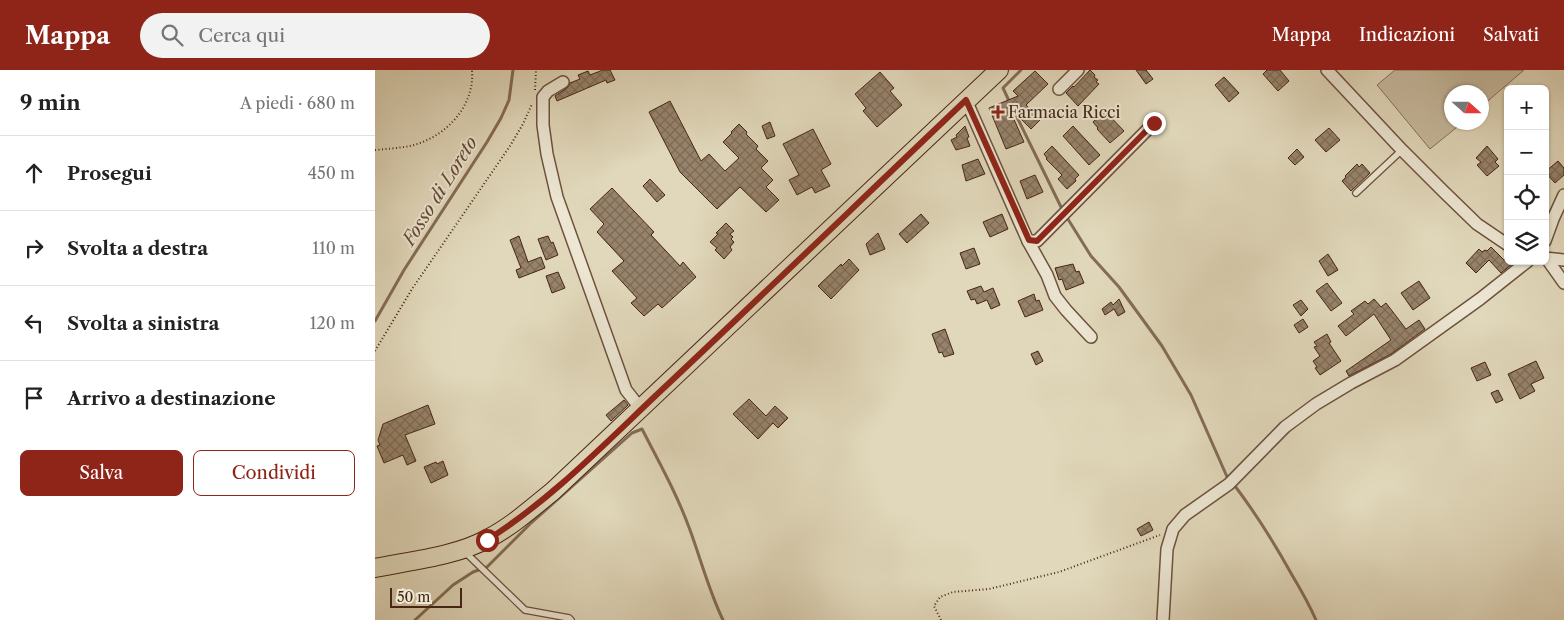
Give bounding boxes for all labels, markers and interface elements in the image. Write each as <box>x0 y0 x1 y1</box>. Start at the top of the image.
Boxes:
search box <box>140 13 490 58</box>
text: Mappa <box>25 21 110 50</box>
icon: search <box>158 21 186 49</box>
text: Cerca qui <box>198 24 285 47</box>
text: Mappa <box>1272 24 1331 46</box>
text: Indicazioni <box>1359 24 1455 46</box>
text: Salvati <box>1483 24 1539 46</box>
north arrow <box>1444 85 1489 130</box>
map controls <box>1504 85 1549 265</box>
button: + <box>1504 85 1549 130</box>
text: 9 min <box>20 90 81 115</box>
text: A piedi · 680 m <box>240 93 355 113</box>
place label: Farmacia Ricci <box>1008 102 1120 122</box>
marker: Farmacia Ricci <box>992 106 1004 118</box>
route end <box>1143 112 1166 135</box>
button: − <box>1504 130 1549 175</box>
water label: Fosso di Loreto <box>397 132 482 251</box>
icon: ahead <box>20 159 48 187</box>
text: Prosegui <box>67 162 152 185</box>
text: 450 m <box>308 163 355 183</box>
button: locate <box>1504 175 1549 220</box>
button: layers <box>1504 220 1549 265</box>
icon: right <box>20 234 48 262</box>
text: Svolta a destra <box>67 237 208 260</box>
text: 110 m <box>312 238 355 258</box>
icon: left <box>20 309 48 337</box>
text: Svolta a sinistra <box>67 312 220 335</box>
text: 120 m <box>310 313 355 333</box>
icon: arrive <box>20 384 48 412</box>
text: Arrivo a destinazione <box>67 387 276 410</box>
button: Salva <box>20 450 183 496</box>
button: Condividi <box>193 450 355 496</box>
route start <box>476 529 499 552</box>
scale bar <box>390 585 463 608</box>
text: 50 m <box>397 588 430 606</box>

